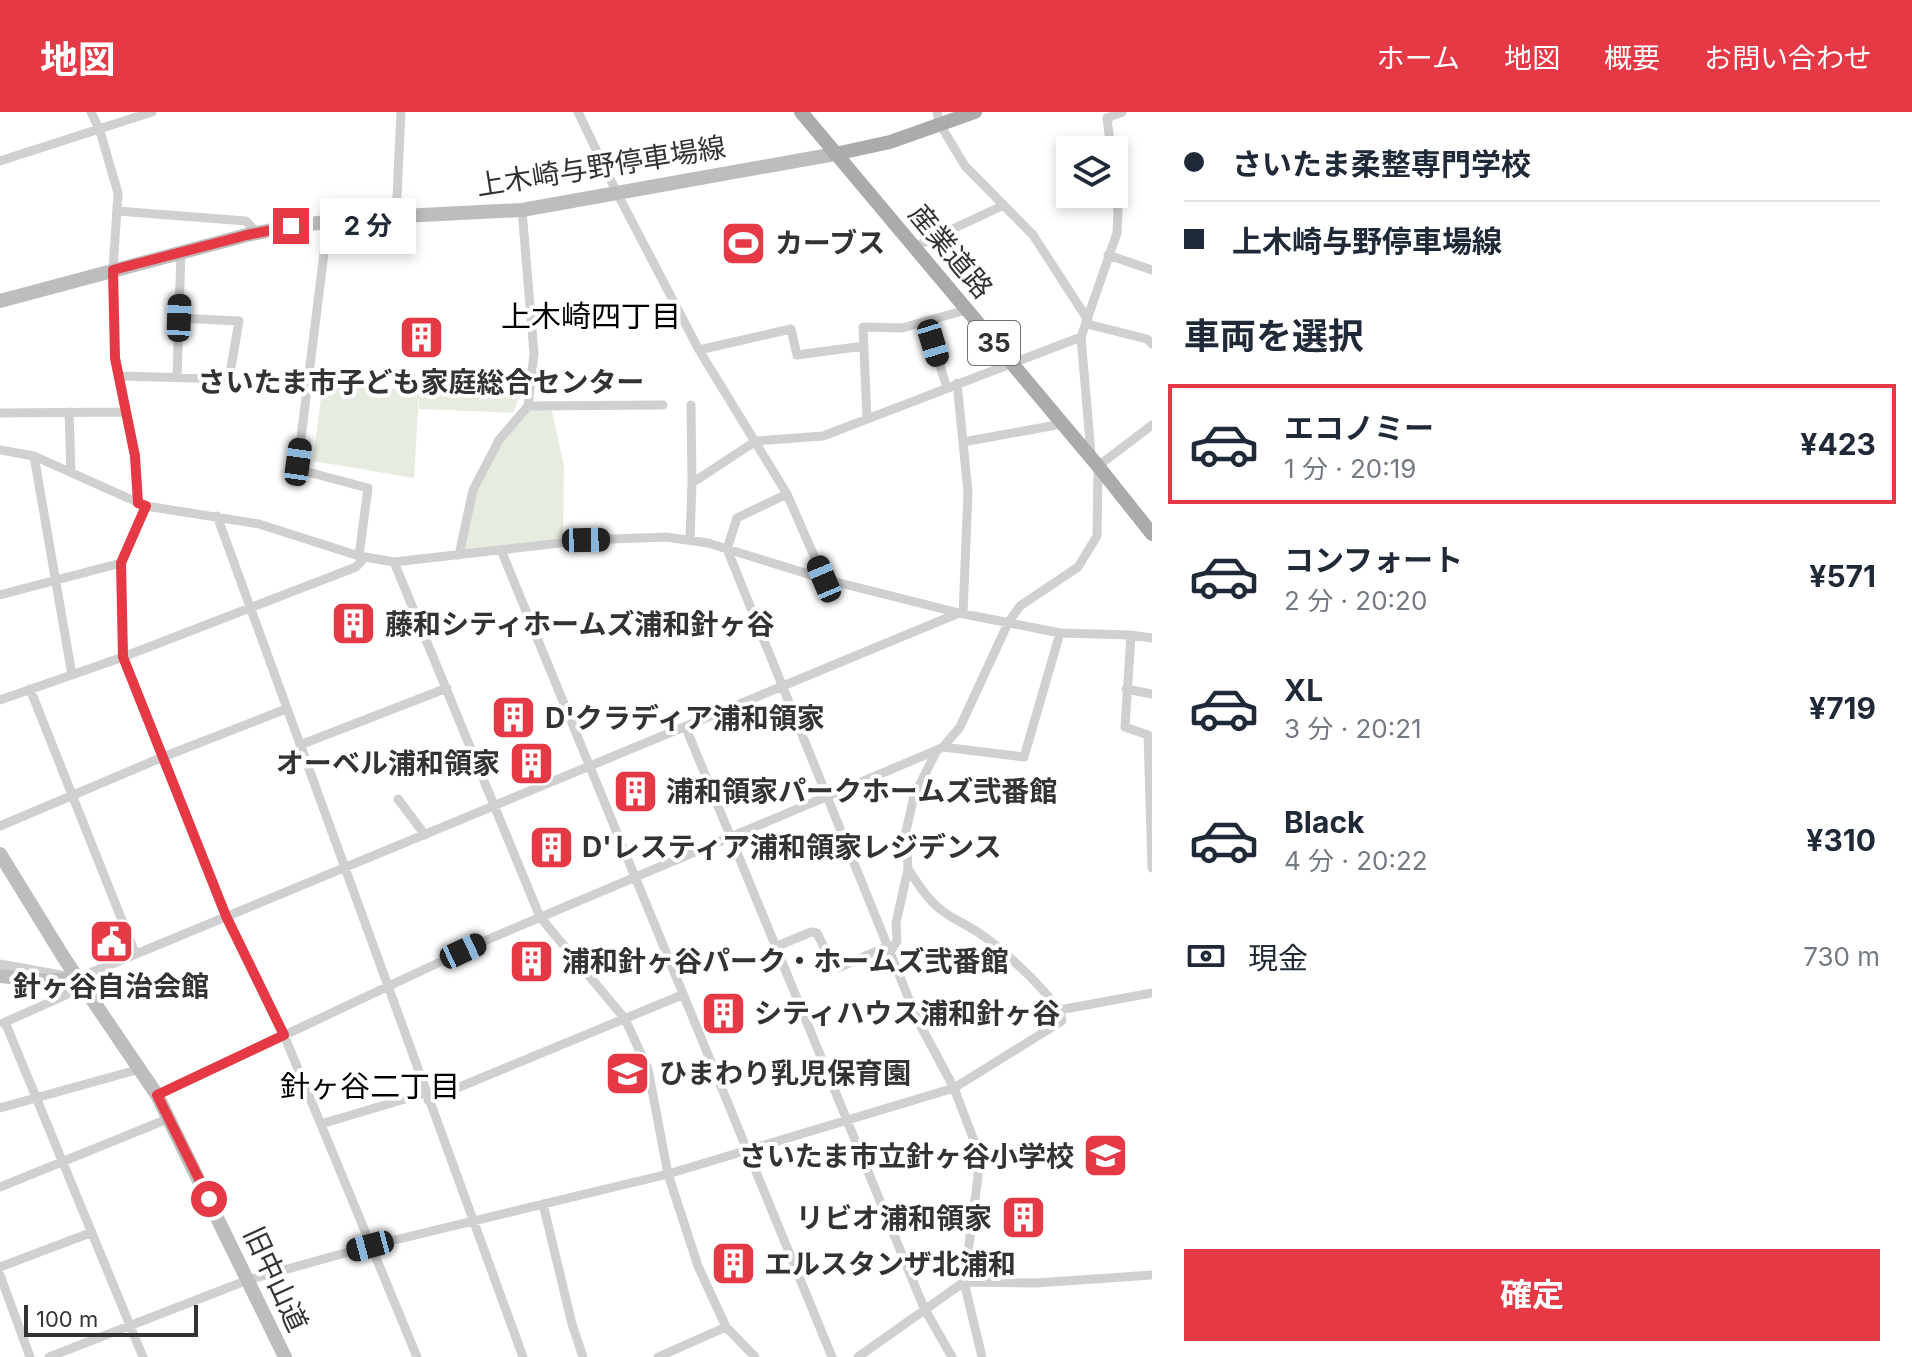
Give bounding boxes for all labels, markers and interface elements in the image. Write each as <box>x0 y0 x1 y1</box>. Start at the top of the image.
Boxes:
text: 地図 <box>40 36 116 82</box>
text: ホーム <box>1377 41 1460 75</box>
text: 地図 <box>1504 41 1560 75</box>
text: 概要 <box>1604 41 1660 75</box>
text: お問い合わせ <box>1704 41 1872 75</box>
street label: 上木崎与野停車場線 <box>474 129 728 203</box>
map controls <box>1056 136 1128 208</box>
button: layers <box>1056 136 1128 208</box>
text: さいたま柔整専門学校 <box>1232 146 1531 182</box>
street label: 産業道路 <box>902 197 1000 305</box>
callout: 2 分 <box>319 198 415 254</box>
route end <box>273 208 309 244</box>
text: 2 分 <box>344 210 392 241</box>
sports icon: カーブス <box>720 219 768 267</box>
text: 上木崎与野停車場線 <box>1232 223 1502 259</box>
place label: カーブス <box>775 226 885 260</box>
car <box>166 294 192 342</box>
district label: 上木崎四丁目 <box>501 298 681 334</box>
building icon: さいたま市子ども家庭総合センター <box>397 313 445 361</box>
text: 車両を選択 <box>1184 314 1364 358</box>
car <box>915 317 951 369</box>
road number: 35 <box>968 321 1020 365</box>
place label: さいたま市子ども家庭総合センター <box>197 365 645 399</box>
icon: car <box>1188 408 1260 480</box>
text: エコノミー <box>1284 410 1434 446</box>
text: ¥423 <box>1800 426 1876 462</box>
car <box>283 437 313 487</box>
text: 1 分 · 20:19 <box>1284 453 1416 484</box>
car <box>562 528 610 552</box>
icon: car <box>1188 540 1260 612</box>
text: コンフォート <box>1284 542 1463 578</box>
car <box>804 552 844 606</box>
text: ¥571 <box>1809 558 1876 594</box>
text: 2 分 · 20:20 <box>1284 585 1427 616</box>
building icon: 藤和シティホームズ浦和針ヶ谷 <box>330 600 378 648</box>
place label: 藤和シティホームズ浦和針ヶ谷 <box>385 607 774 641</box>
icon: car <box>1188 672 1260 744</box>
text: XL <box>1284 672 1323 708</box>
text: ¥719 <box>1809 690 1876 726</box>
building icon: D'クラディア浦和領家 <box>490 694 538 742</box>
place label: D'クラディア浦和領家 <box>545 701 825 735</box>
text: 3 分 · 20:21 <box>1284 713 1422 744</box>
building icon: オーベル浦和領家 <box>507 739 555 787</box>
place label: オーベル浦和領家 <box>276 746 500 780</box>
building icon: 浦和領家パークホームズ弐番館 <box>611 767 659 815</box>
place label: 浦和領家パークホームズ弐番館 <box>666 774 1057 808</box>
icon: car <box>1188 804 1260 876</box>
text: Black <box>1284 804 1364 840</box>
text: ¥310 <box>1806 822 1876 858</box>
building icon: D'レスティア浦和領家レジデンス <box>527 823 575 871</box>
place label: D'レスティア浦和領家レジデンス <box>582 830 1001 864</box>
text: 4 分 · 20:22 <box>1284 845 1428 876</box>
public building icon: 針ヶ谷自治会館 <box>87 917 135 965</box>
car <box>436 930 490 972</box>
icon: cash <box>1184 934 1228 978</box>
building icon: 浦和針ヶ谷パーク・ホームズ弐番館 <box>507 937 555 985</box>
text: 現金 <box>1248 940 1308 976</box>
text: 730 m <box>1803 941 1880 972</box>
place label: 浦和針ヶ谷パーク・ホームズ弐番館 <box>562 944 1009 978</box>
place label: 針ヶ谷自治会館 <box>13 969 209 1003</box>
building icon: シティハウス浦和針ヶ谷 <box>699 989 747 1037</box>
place label: シティハウス浦和針ヶ谷 <box>754 996 1060 1030</box>
school or university icon: ひまわり乳児保育園 <box>604 1049 652 1097</box>
place label: ひまわり乳児保育園 <box>659 1056 911 1090</box>
district label: 針ヶ谷二丁目 <box>280 1068 460 1104</box>
school or university icon: さいたま市立針ヶ谷小学校 <box>1081 1132 1129 1180</box>
place label: さいたま市立針ヶ谷小学校 <box>739 1139 1074 1173</box>
route start <box>191 1181 227 1217</box>
building icon: リビオ浦和領家 <box>999 1194 1047 1242</box>
place label: リビオ浦和領家 <box>796 1201 992 1235</box>
street label: 旧中山道 <box>237 1221 315 1337</box>
car <box>344 1228 396 1264</box>
building icon: エルスタンザ北浦和 <box>709 1240 757 1288</box>
place label: エルスタンザ北浦和 <box>764 1247 1016 1281</box>
button: 確定 <box>1184 1249 1880 1341</box>
scale bar <box>24 1301 198 1337</box>
text: 100 m <box>36 1306 98 1332</box>

